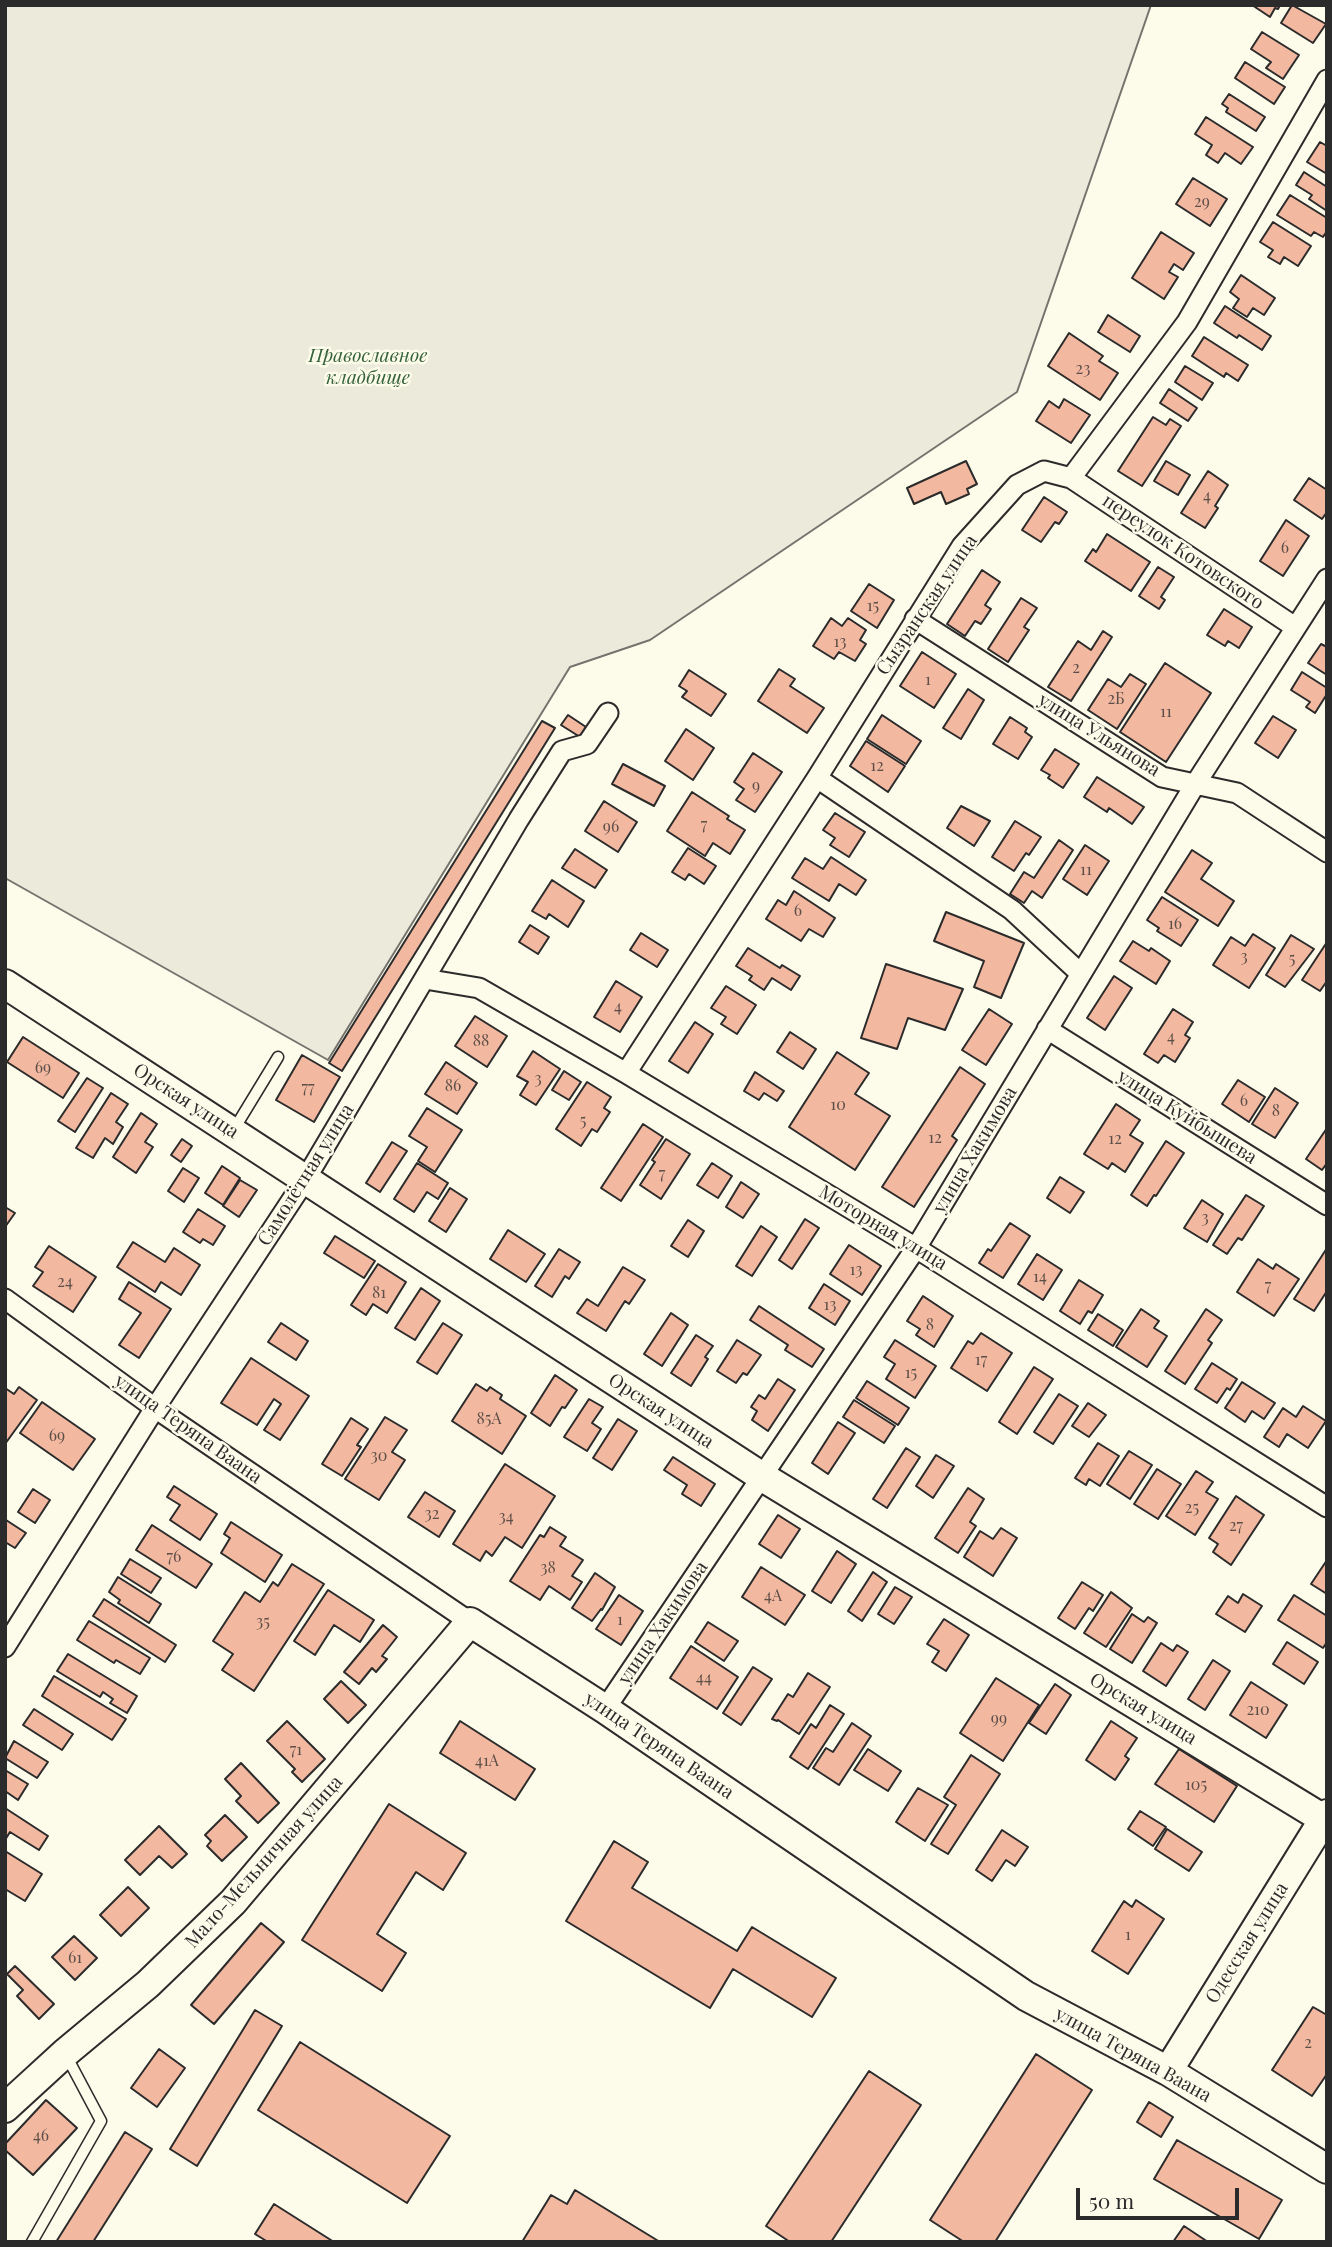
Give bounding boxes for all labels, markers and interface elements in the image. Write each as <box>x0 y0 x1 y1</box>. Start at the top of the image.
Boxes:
house number: 29 <box>1194 192 1210 212</box>
park label: Православное кладбище <box>309 345 427 389</box>
house number: 23 <box>1076 359 1090 379</box>
house number: 4 <box>1203 486 1211 506</box>
street label: переулок Котовского <box>1098 489 1268 615</box>
street label: Сызранская улица <box>872 531 982 679</box>
house number: 6 <box>1281 538 1289 558</box>
house number: 15 <box>867 596 879 616</box>
house number: 13 <box>834 632 846 652</box>
house number: 2 <box>1072 658 1080 678</box>
house number: 1 <box>925 670 931 690</box>
street label: улица Ульянова <box>1034 688 1164 782</box>
house number: 2Б <box>1107 689 1125 709</box>
house number: 11 <box>1160 702 1172 722</box>
house number: 12 <box>870 756 884 776</box>
house number: 9 <box>752 776 760 796</box>
house number: 7 <box>701 815 707 835</box>
house number: 96 <box>603 817 619 837</box>
house number: 11 <box>1080 860 1092 880</box>
house number: 6 <box>794 901 802 921</box>
house number: 16 <box>1168 914 1182 934</box>
house number: 3 <box>1240 947 1248 967</box>
house number: 5 <box>1289 949 1295 969</box>
house number: 4 <box>614 997 622 1017</box>
house number: 4 <box>1167 1027 1175 1047</box>
house number: 88 <box>473 1031 489 1051</box>
house number: 69 <box>35 1058 51 1078</box>
street label: Орская улица <box>129 1059 243 1143</box>
street label: улица Куйбышева <box>1113 1065 1261 1169</box>
house number: 3 <box>534 1069 542 1089</box>
house number: 86 <box>445 1076 461 1096</box>
house number: 77 <box>302 1078 314 1098</box>
street label: улица Хакимова <box>928 1082 1022 1218</box>
house number: 6 <box>1240 1091 1248 1111</box>
house number: 10 <box>830 1095 846 1115</box>
street label: Самолётная улица <box>253 1100 359 1250</box>
house number: 8 <box>1272 1101 1280 1121</box>
house number: 5 <box>580 1111 586 1131</box>
house number: 12 <box>928 1128 942 1148</box>
house number: 12 <box>1108 1129 1122 1149</box>
house number: 7 <box>659 1164 665 1184</box>
street label: Моторная улица <box>815 1181 951 1275</box>
house number: 3 <box>1201 1208 1209 1228</box>
house number: 13 <box>850 1260 862 1280</box>
house number: 14 <box>1033 1267 1047 1287</box>
house number: 24 <box>57 1272 73 1292</box>
house number: 7 <box>1265 1276 1271 1296</box>
house number: 81 <box>372 1283 386 1303</box>
house number: 13 <box>824 1295 836 1315</box>
house number: 8 <box>926 1315 934 1335</box>
house number: 17 <box>975 1350 987 1370</box>
house number: 15 <box>905 1363 917 1383</box>
street label: улица Теряна Ваана <box>110 1369 266 1489</box>
street label: Орская улица <box>604 1369 718 1453</box>
house number: 85А <box>476 1409 502 1429</box>
house number: 69 <box>49 1426 65 1446</box>
house number: 30 <box>371 1446 387 1466</box>
house number: 25 <box>1185 1498 1199 1518</box>
house number: 32 <box>425 1504 439 1524</box>
house number: 34 <box>498 1507 514 1527</box>
house number: 27 <box>1229 1516 1243 1536</box>
house number: 76 <box>167 1547 181 1567</box>
street label: улица Хакимова <box>613 1557 713 1689</box>
house number: 38 <box>540 1558 556 1578</box>
house number: 4А <box>764 1586 782 1606</box>
house number: 1 <box>617 1610 623 1630</box>
house number: 35 <box>256 1612 270 1632</box>
house number: 44 <box>696 1668 712 1688</box>
street label: Орская улица <box>1085 1668 1201 1750</box>
street label: улица Теряна Ваана <box>580 1688 738 1804</box>
house number: 210 <box>1246 1700 1270 1720</box>
house number: 99 <box>991 1709 1007 1729</box>
house number: 71 <box>290 1740 302 1760</box>
house number: 41А <box>475 1751 499 1771</box>
street label: Мало-Мельничная улица <box>181 1771 347 1953</box>
house number: 105 <box>1185 1775 1207 1795</box>
street label: Одесская улица <box>1201 1878 1293 2008</box>
house number: 1 <box>1125 1925 1131 1945</box>
house number: 61 <box>68 1948 82 1968</box>
street label: улица Теряна Ваана <box>1051 2003 1215 2107</box>
house number: 2 <box>1304 2033 1312 2053</box>
house number: 46 <box>33 2126 49 2146</box>
scale bar <box>1080 2174 1243 2218</box>
text: 50 m <box>1089 2186 1134 2214</box>

